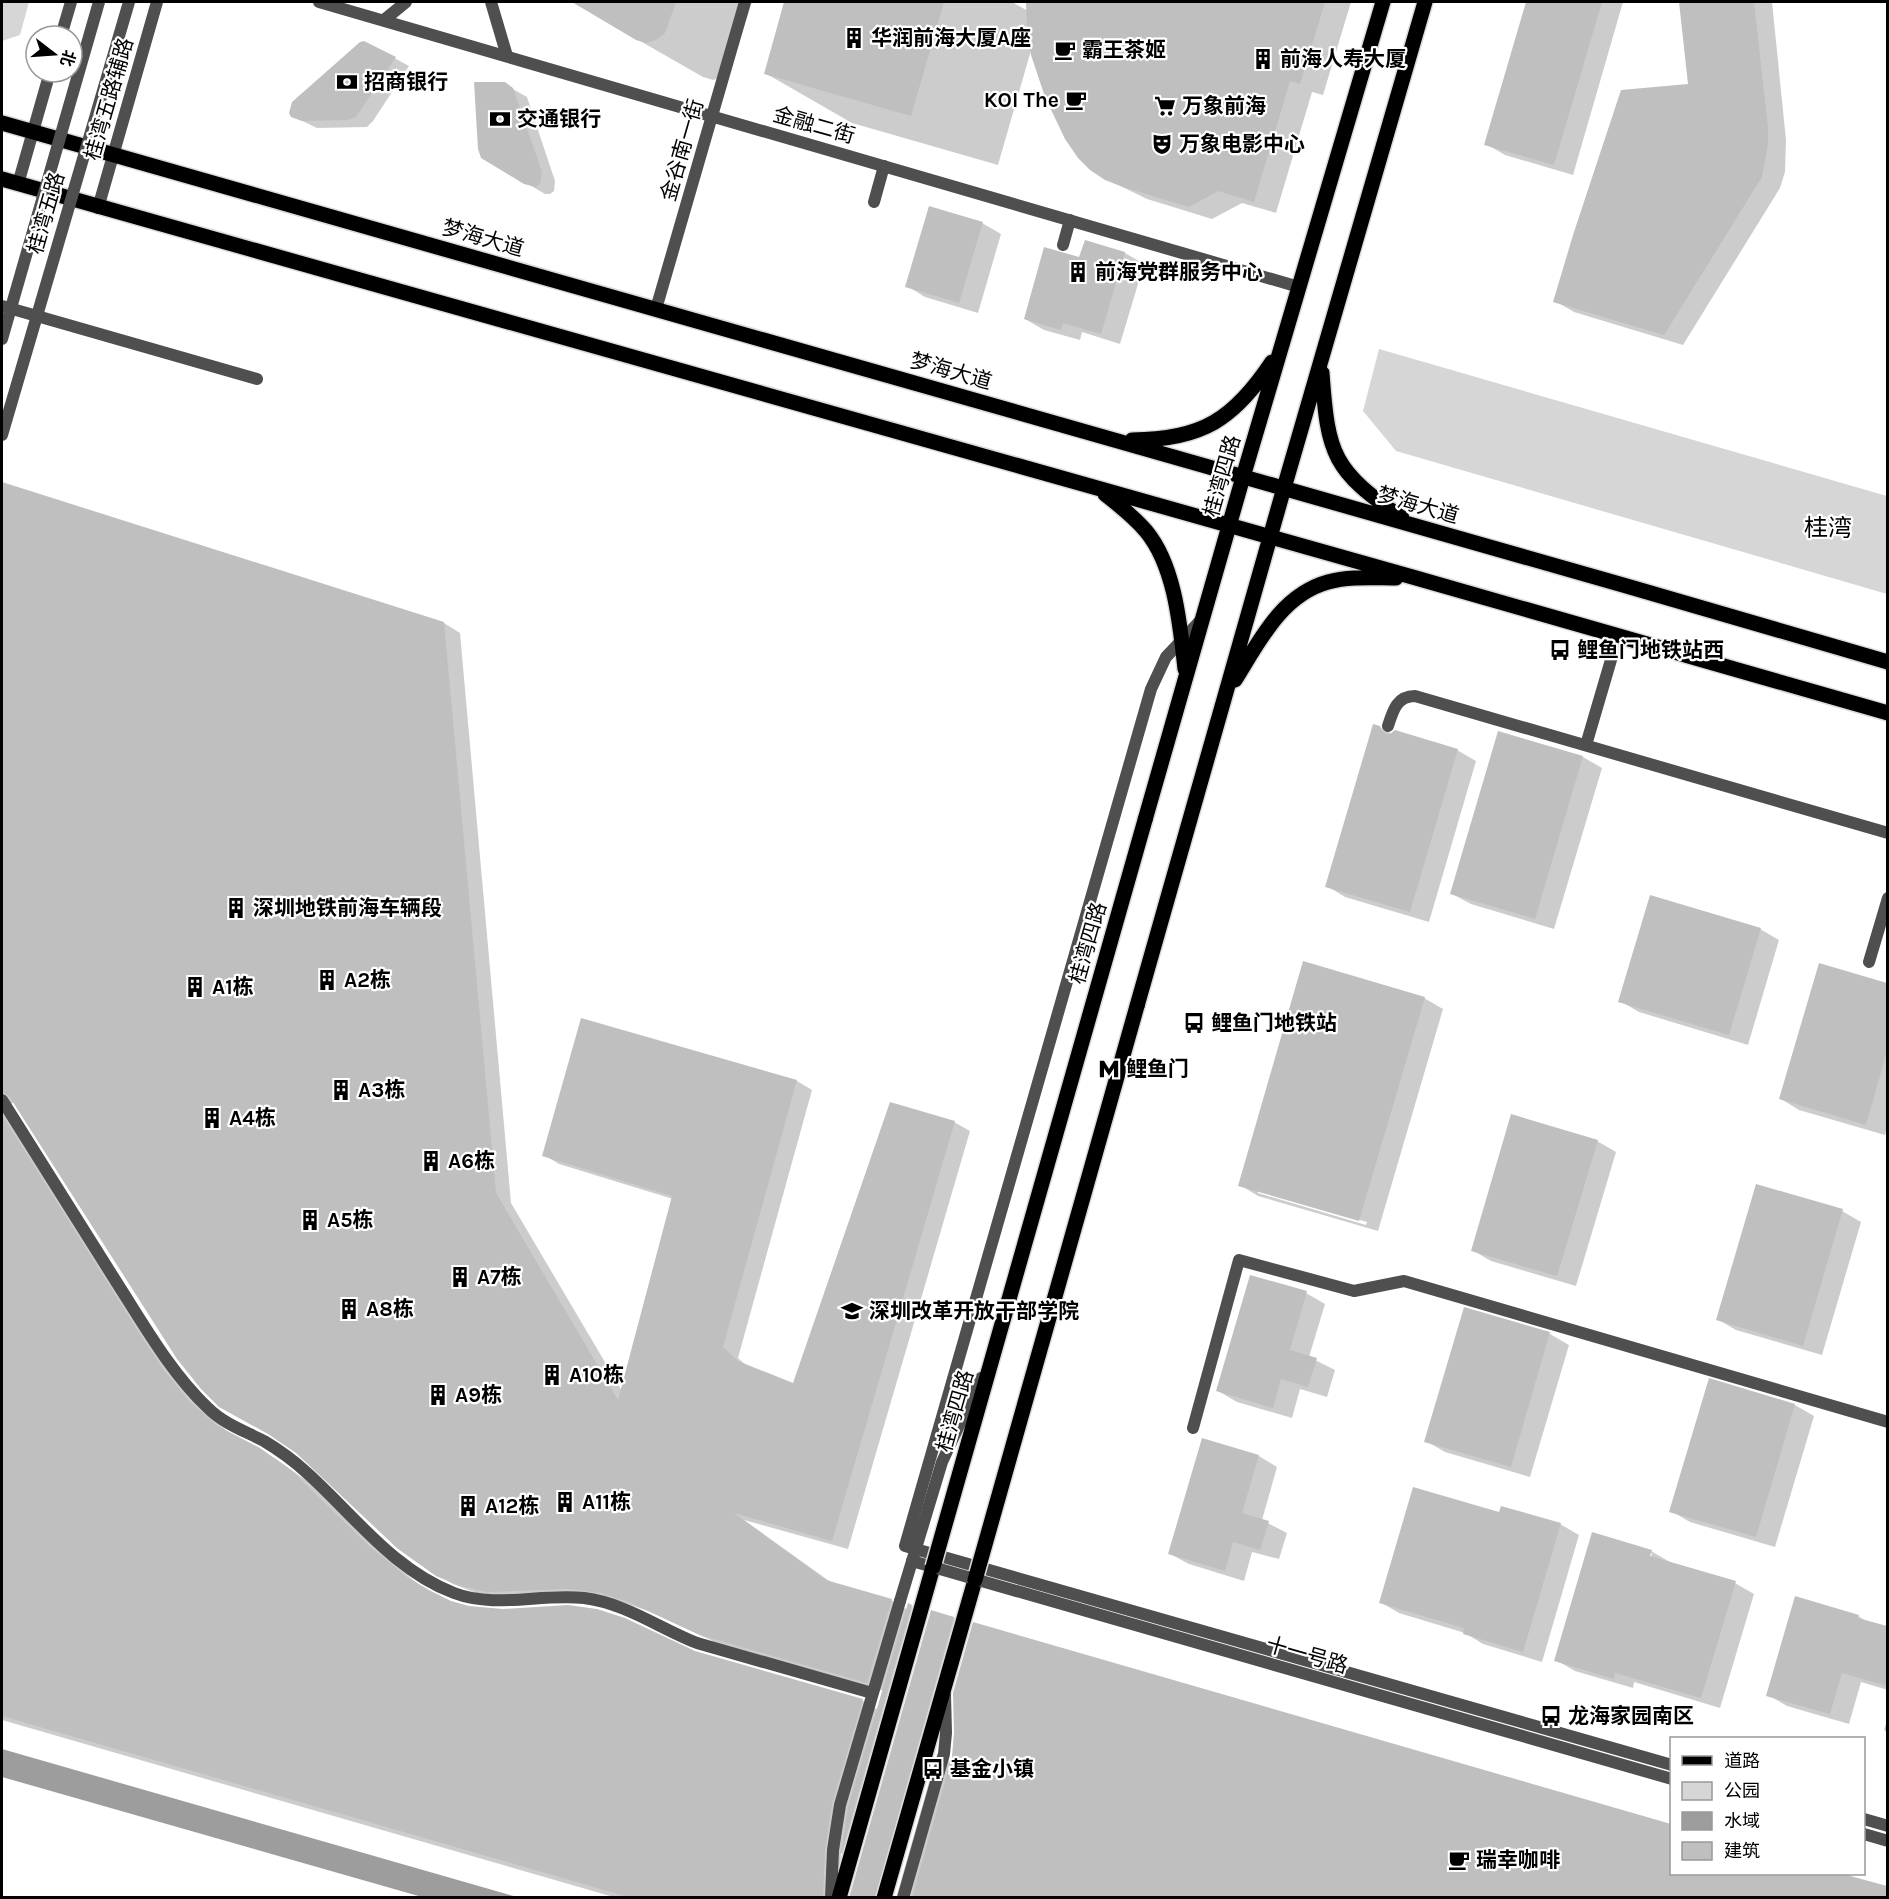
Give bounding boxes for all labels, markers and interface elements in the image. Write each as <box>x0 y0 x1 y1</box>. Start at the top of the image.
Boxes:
north arrow <box>24 24 84 84</box>
building icon: 华润前海大厦A座 <box>842 26 866 50</box>
place label: 华润前海大厦A座 <box>871 26 1031 50</box>
street label: 桂湾五路辅路 <box>80 35 138 163</box>
cafe icon: 霸王茶姬 <box>1053 38 1077 62</box>
place label: 霸王茶姬 <box>1082 38 1166 62</box>
building icon: 前海人寿大厦 <box>1251 47 1275 71</box>
place label: 前海人寿大厦 <box>1280 47 1406 71</box>
text: 北 <box>56 48 79 69</box>
bank icon: 招商银行 <box>335 70 359 94</box>
place label: 招商银行 <box>364 70 448 94</box>
place label: KOI The <box>984 88 1059 112</box>
cafe icon: KOI The <box>1064 88 1088 112</box>
supermarket icon: 万象前海 <box>1153 94 1177 118</box>
place label: 万象前海 <box>1182 94 1266 118</box>
street label: 金谷南一街 <box>656 96 708 204</box>
street label: 金融二街 <box>770 102 858 148</box>
bank icon: 交通银行 <box>488 107 512 131</box>
place label: 交通银行 <box>517 107 601 131</box>
theatre icon: 万象电影中心 <box>1150 132 1174 156</box>
place label: 万象电影中心 <box>1179 132 1305 156</box>
street label: 桂湾五路 <box>23 169 69 257</box>
street label: 梦海大道 <box>439 215 527 261</box>
building icon: 前海党群服务中心 <box>1066 260 1090 284</box>
place label: 前海党群服务中心 <box>1095 260 1263 284</box>
street label: 梦海大道 <box>907 348 995 394</box>
street label: 桂湾四路 <box>1199 432 1245 520</box>
street label: 梦海大道 <box>1374 482 1462 528</box>
district label: 桂湾 <box>1804 514 1852 542</box>
bus stop icon: 鲤鱼门地铁站西 <box>1548 638 1572 662</box>
place label: 鲤鱼门地铁站西 <box>1577 638 1724 662</box>
building icon: 深圳地铁前海车辆段 <box>224 896 248 920</box>
place label: 深圳地铁前海车辆段 <box>253 896 442 920</box>
street label: 桂湾四路 <box>1065 899 1111 987</box>
building icon: A2栋 <box>315 968 339 992</box>
place label: A2栋 <box>344 968 391 992</box>
building icon: A1栋 <box>183 975 207 999</box>
place label: A1栋 <box>212 975 254 999</box>
bus stop icon: 鲤鱼门地铁站 <box>1182 1011 1206 1035</box>
place label: 鲤鱼门地铁站 <box>1211 1011 1337 1035</box>
metro station icon: 鲤鱼门 <box>1097 1057 1121 1081</box>
place label: 鲤鱼门 <box>1126 1057 1189 1081</box>
building icon: A3栋 <box>329 1078 353 1102</box>
place label: A3栋 <box>358 1078 405 1102</box>
building icon: A4栋 <box>200 1106 224 1130</box>
place label: A4栋 <box>229 1106 276 1130</box>
building icon: A6栋 <box>419 1149 443 1173</box>
place label: A6栋 <box>448 1149 495 1173</box>
building icon: A5栋 <box>298 1208 322 1232</box>
place label: A5栋 <box>327 1208 373 1232</box>
building icon: A7栋 <box>448 1265 472 1289</box>
place label: A7栋 <box>477 1265 522 1289</box>
building icon: A8栋 <box>337 1297 361 1321</box>
place label: A8栋 <box>366 1297 414 1321</box>
school or university icon: 深圳改革开放干部学院 <box>840 1299 864 1323</box>
place label: 深圳改革开放干部学院 <box>869 1299 1079 1323</box>
building icon: A10栋 <box>540 1363 564 1387</box>
place label: A10栋 <box>569 1363 624 1387</box>
street label: 桂湾四路 <box>932 1367 978 1455</box>
building icon: A9栋 <box>426 1383 450 1407</box>
place label: A9栋 <box>455 1383 502 1407</box>
building icon: A11栋 <box>553 1490 577 1514</box>
place label: A11栋 <box>582 1490 631 1514</box>
building icon: A12栋 <box>456 1494 480 1518</box>
place label: A12栋 <box>485 1494 539 1518</box>
street label: 十一号路 <box>1263 1632 1351 1678</box>
bus stop icon: 龙海家园南区 <box>1539 1704 1563 1728</box>
place label: 龙海家园南区 <box>1568 1704 1694 1728</box>
legend <box>1670 1737 1865 1875</box>
text: 道路 <box>1724 1750 1760 1772</box>
bus stop icon: 基金小镇 <box>921 1757 945 1781</box>
place label: 基金小镇 <box>950 1757 1034 1781</box>
text: 公园 <box>1724 1780 1760 1802</box>
text: 水域 <box>1724 1810 1760 1832</box>
text: 建筑 <box>1724 1840 1760 1862</box>
cafe icon: 瑞幸咖啡 <box>1447 1848 1471 1872</box>
place label: 瑞幸咖啡 <box>1476 1848 1560 1872</box>

